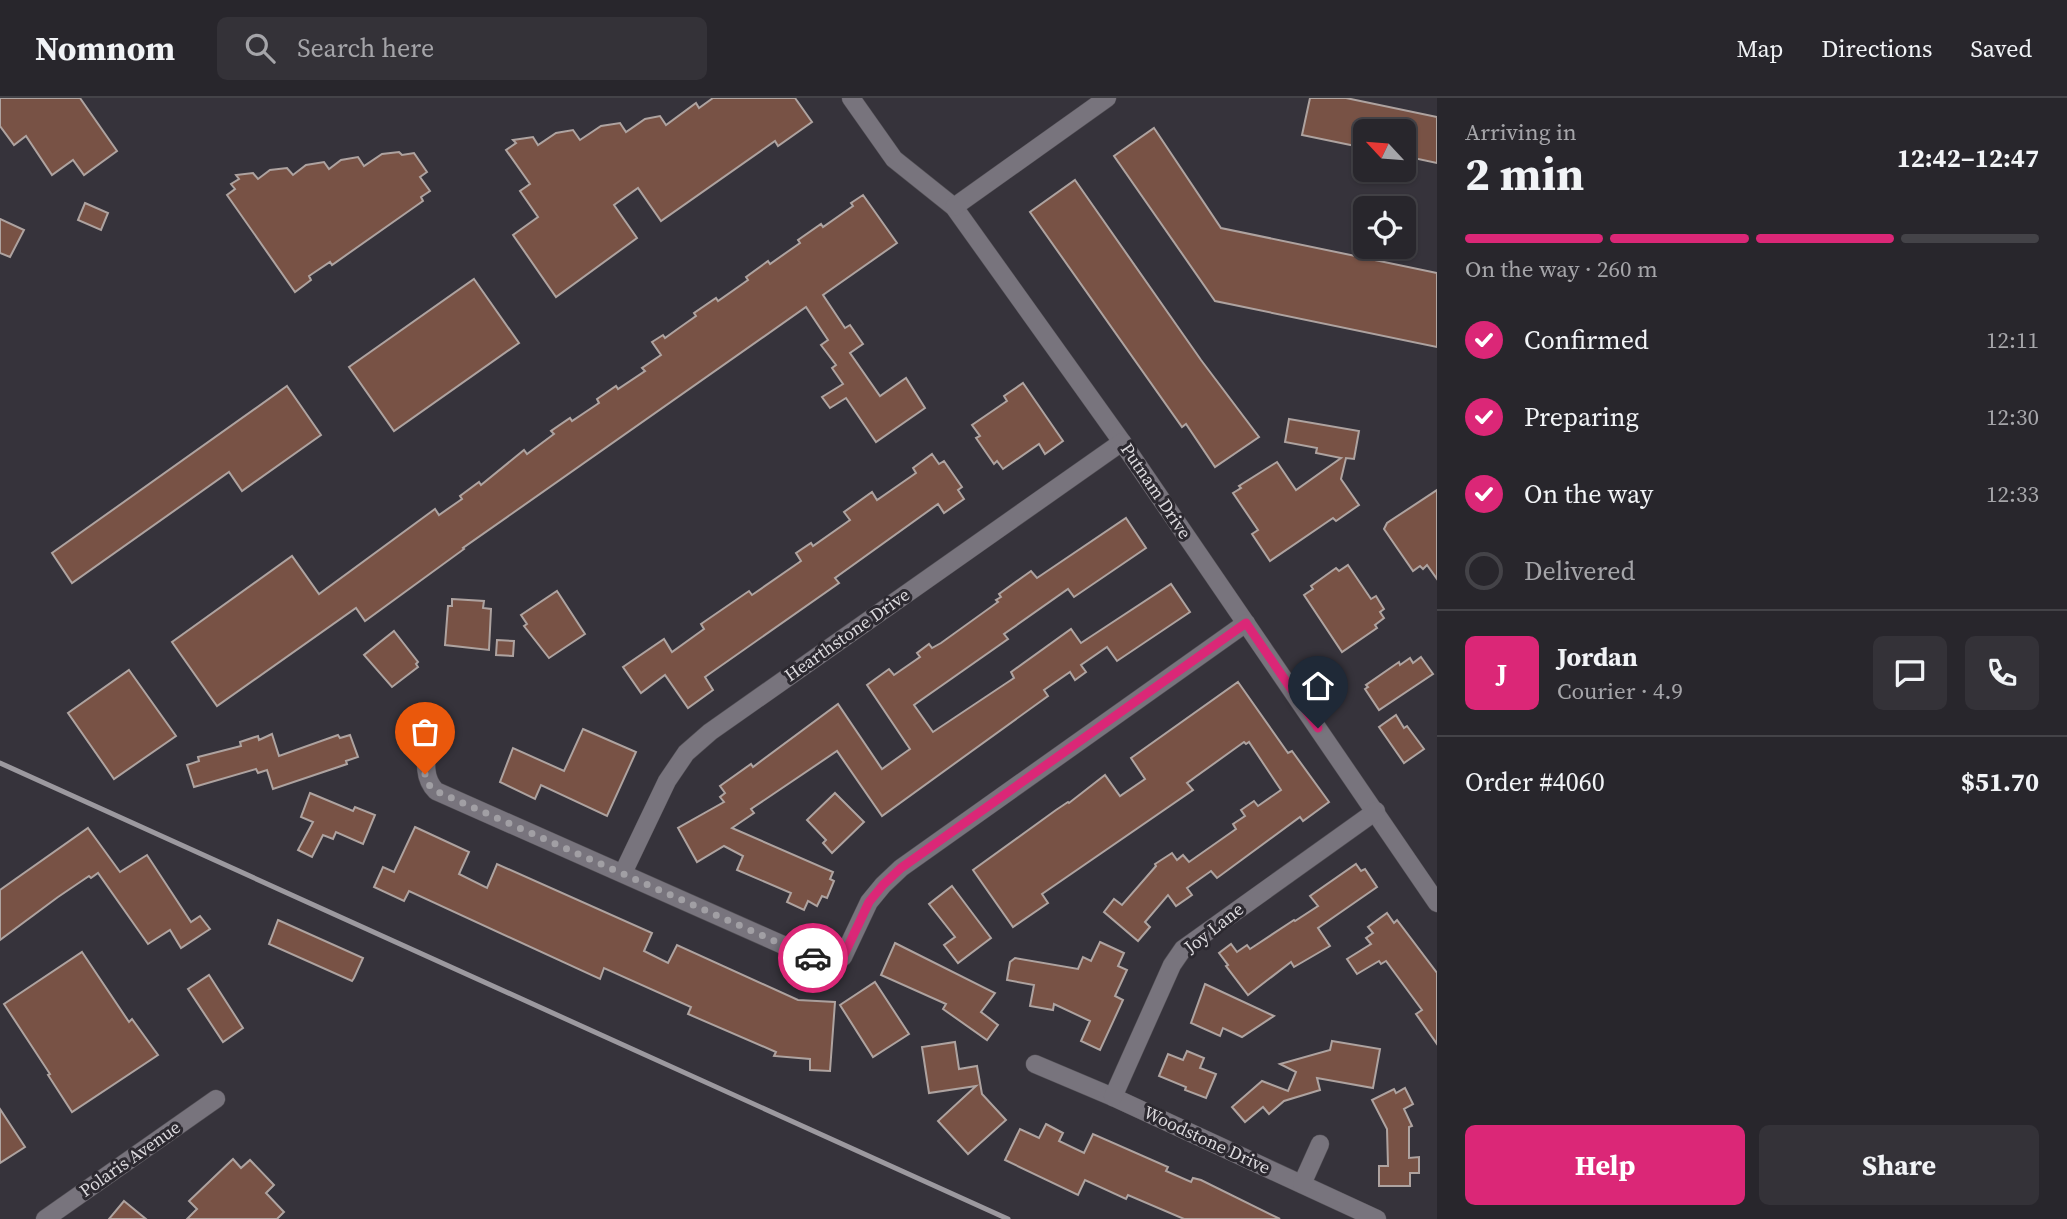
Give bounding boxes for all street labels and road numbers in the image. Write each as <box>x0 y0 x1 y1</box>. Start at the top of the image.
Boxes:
street label: Putnam Drive <box>1115 438 1198 544</box>
street label: Hearthstone Drive <box>779 582 914 687</box>
street label: Joy Lane <box>1178 896 1249 959</box>
street label: Woodstone Drive <box>1140 1099 1275 1180</box>
street label: Polaris Avenue <box>74 1114 185 1203</box>

